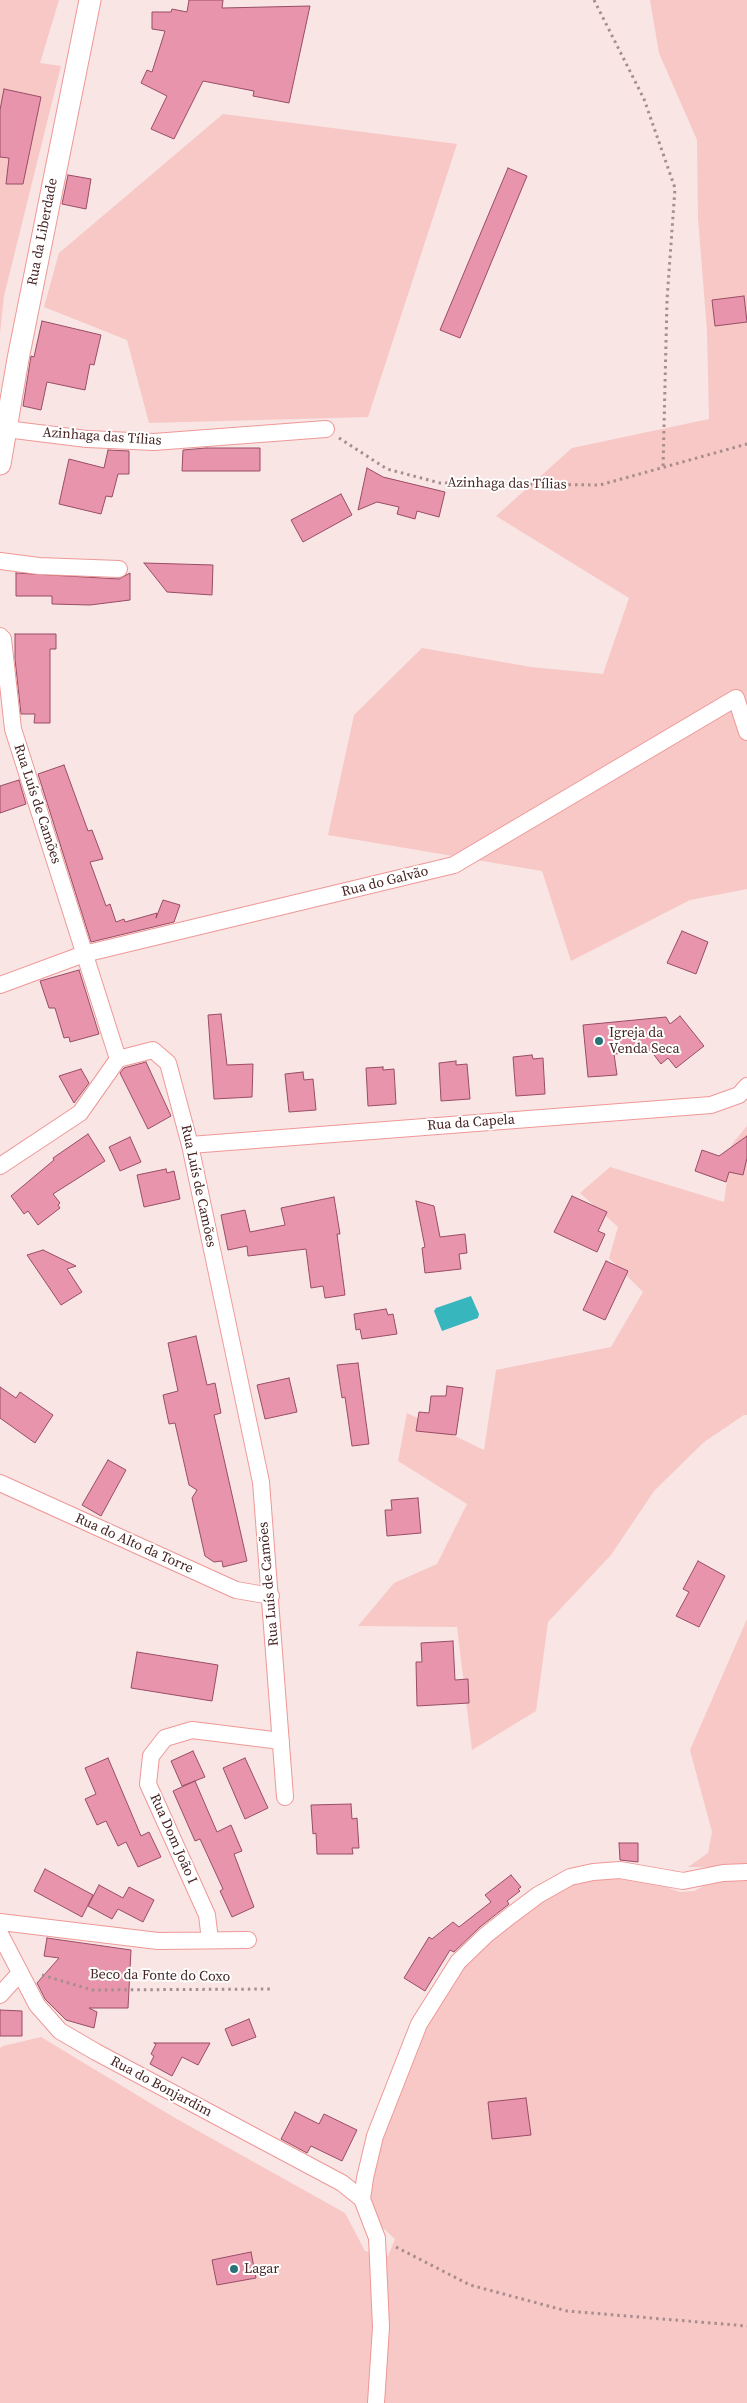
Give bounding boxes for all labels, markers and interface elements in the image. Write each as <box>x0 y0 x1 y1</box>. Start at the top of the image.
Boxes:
street label: Rua da Liberdade <box>24 177 62 287</box>
street label: Azinhaga das Tílias <box>42 424 162 450</box>
street label: Azinhaga das Tílias <box>447 475 567 493</box>
street label: Rua Luís de Camões <box>10 742 64 866</box>
street label: Rua do Galvão <box>340 863 430 901</box>
place label: Igreja da Venda Seca <box>609 1025 680 1058</box>
marker: Igreja da Venda Seca <box>593 1035 605 1047</box>
street label: Rua da Capela <box>427 1112 515 1134</box>
street label: Rua Luís de Camões <box>177 1123 219 1249</box>
street label: Rua do Alto da Torre <box>72 1510 196 1578</box>
street label: Rua Luís de Camões <box>255 1521 283 1647</box>
street label: Rua Dom João I <box>146 1791 200 1887</box>
street label: Beco da Fonte do Coxo <box>90 1966 230 1986</box>
street label: Rua do Bonjardim <box>107 2053 215 2121</box>
place label: Lagar <box>244 2261 279 2277</box>
marker: Lagar <box>228 2263 240 2275</box>

